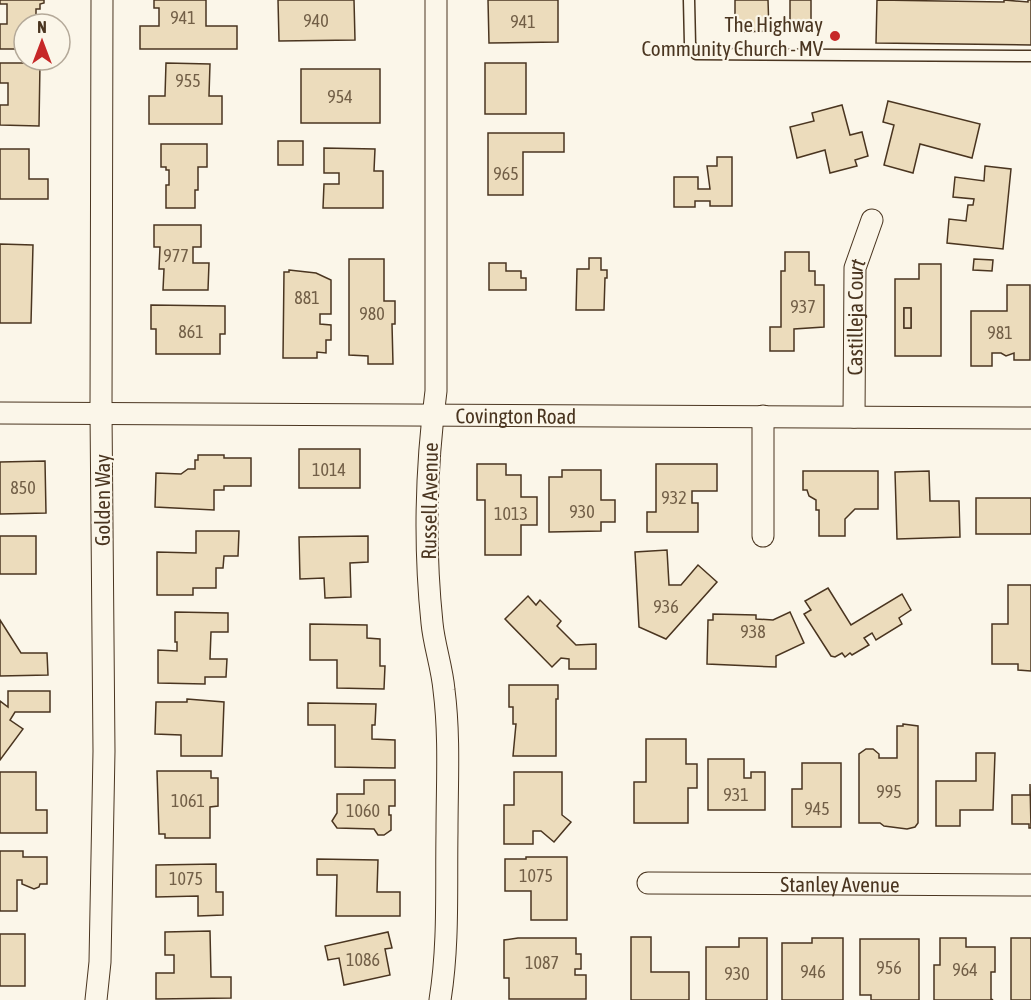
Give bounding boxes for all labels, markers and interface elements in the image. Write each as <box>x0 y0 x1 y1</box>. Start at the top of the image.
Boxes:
house number: 941 <box>170 7 196 28</box>
house number: 940 <box>303 10 329 31</box>
house number: 941 <box>510 11 536 32</box>
north arrow <box>12 12 72 72</box>
place label: The Highway Community Church - MV <box>641 12 824 60</box>
text: N <box>37 18 47 36</box>
marker: The Highway Community Church - MV <box>828 29 842 43</box>
house number: 955 <box>175 70 201 91</box>
house number: 954 <box>327 86 353 107</box>
house number: 965 <box>493 163 519 184</box>
house number: 977 <box>163 245 189 266</box>
street label: Castilleja Court <box>842 255 869 376</box>
house number: 881 <box>294 287 320 308</box>
house number: 937 <box>790 296 816 317</box>
house number: 980 <box>359 303 385 324</box>
house number: 861 <box>178 321 204 342</box>
house number: 981 <box>987 322 1013 343</box>
street label: Covington Road <box>456 403 576 428</box>
street label: Russell Avenue <box>416 442 442 560</box>
street label: Golden Way <box>90 454 114 546</box>
house number: 1014 <box>312 459 346 480</box>
house number: 850 <box>10 477 36 498</box>
house number: 932 <box>661 487 687 508</box>
house number: 930 <box>569 501 595 522</box>
house number: 1013 <box>494 503 528 524</box>
house number: 936 <box>653 596 679 617</box>
house number: 938 <box>740 621 766 642</box>
house number: 995 <box>876 781 902 802</box>
house number: 931 <box>723 784 749 805</box>
house number: 1061 <box>171 790 205 811</box>
house number: 945 <box>804 798 830 819</box>
house number: 1060 <box>346 800 380 821</box>
house number: 1075 <box>519 865 553 886</box>
house number: 1075 <box>169 868 203 889</box>
street label: Stanley Avenue <box>780 872 900 896</box>
house number: 1086 <box>346 949 380 970</box>
house number: 1087 <box>525 952 559 973</box>
house number: 956 <box>876 957 902 978</box>
house number: 964 <box>952 959 978 980</box>
house number: 946 <box>800 961 826 982</box>
house number: 930 <box>724 963 750 984</box>

